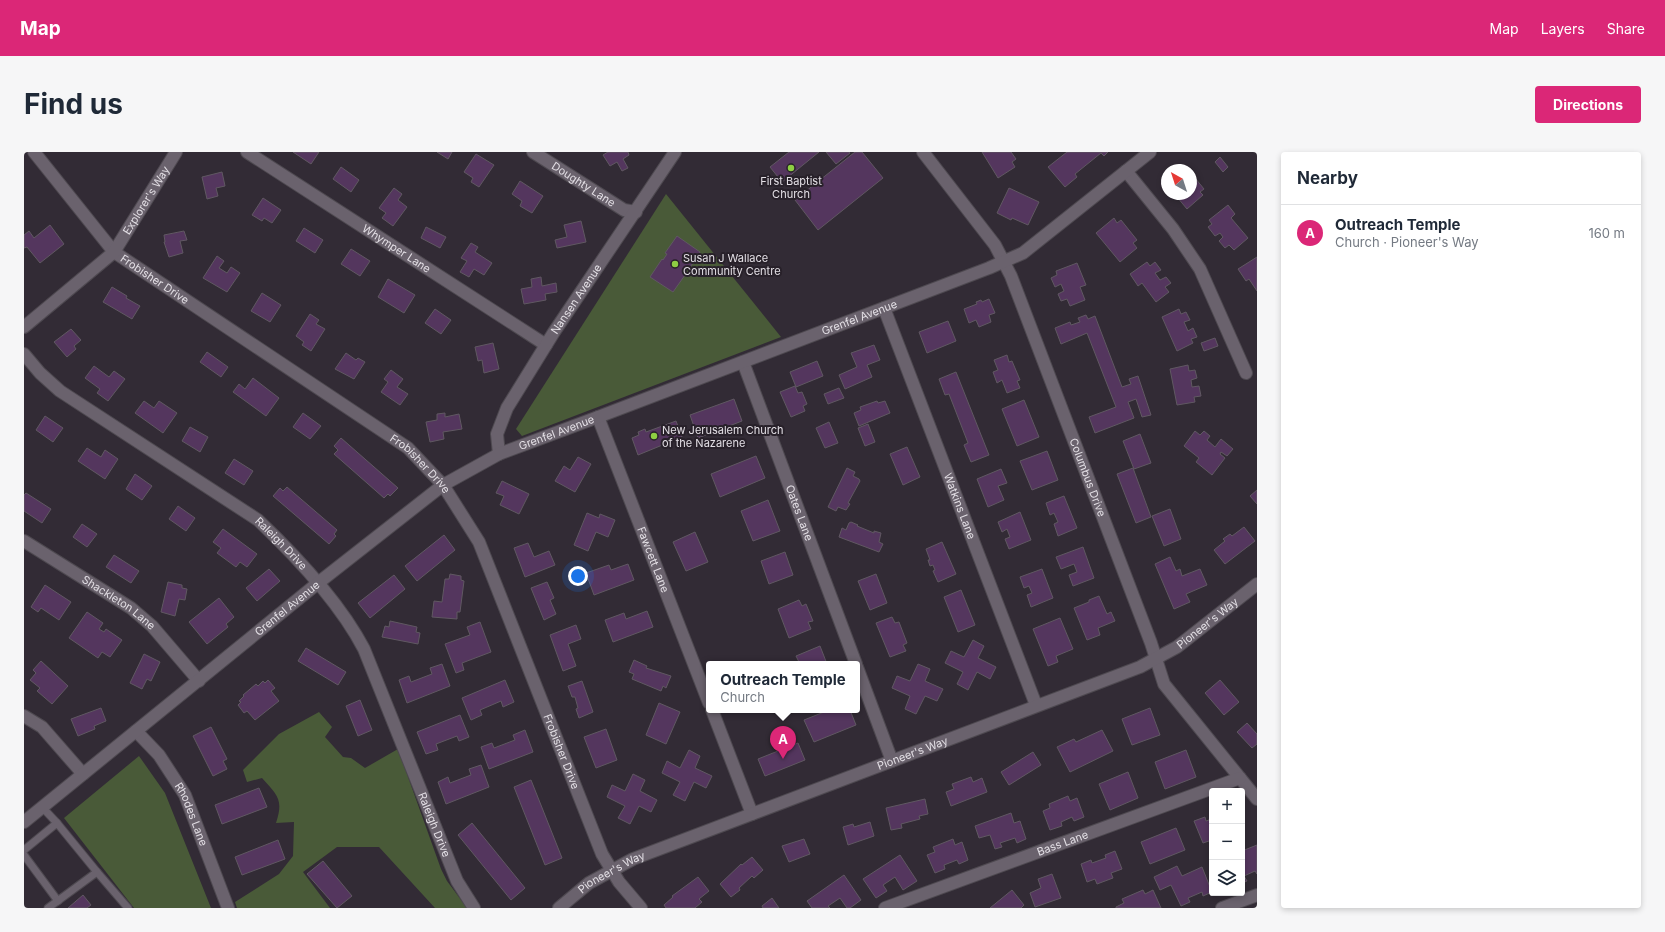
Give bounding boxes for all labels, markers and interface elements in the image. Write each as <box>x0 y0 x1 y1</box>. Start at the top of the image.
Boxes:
text: Map <box>20 17 61 40</box>
text: Map <box>1490 20 1519 37</box>
text: Layers <box>1541 20 1585 37</box>
text: Share <box>1607 20 1645 37</box>
button: Directions <box>1535 86 1641 123</box>
text: Find us <box>24 87 123 121</box>
street label: Doughty Lane <box>549 159 618 210</box>
street label: Explorer's Way <box>120 163 173 237</box>
marker: First Baptist Church <box>786 163 796 173</box>
north arrow <box>1161 164 1197 200</box>
text: Nearby <box>1297 168 1358 188</box>
place label: First Baptist Church <box>760 174 822 201</box>
text: Outreach Temple <box>1335 215 1461 234</box>
street label: Whymper Lane <box>360 221 433 276</box>
text: A <box>1305 225 1315 241</box>
text: 160 m <box>1588 225 1625 241</box>
text: Church · Pioneer's Way <box>1335 234 1479 250</box>
street label: Frobisher Drive <box>118 251 192 307</box>
place label: Susan J Wallace Community Centre <box>683 251 781 278</box>
marker: Susan J Wallace Community Centre <box>670 259 680 269</box>
street label: Nansen Avenue <box>548 261 605 337</box>
street label: Grenfel Avenue <box>820 297 899 338</box>
street label: Grenfel Avenue <box>517 412 596 453</box>
place label: New Jerusalem Church of the Nazarene <box>662 423 784 450</box>
street label: Frobisher Drive <box>387 431 453 496</box>
marker: New Jerusalem Church of the Nazarene <box>649 431 659 441</box>
street label: Columbus Drive <box>1066 436 1109 519</box>
street label: Watkins Lane <box>941 471 979 541</box>
street label: Oates Lane <box>783 483 816 543</box>
street label: Raleigh Drive <box>252 514 310 573</box>
street label: Fawcett Lane <box>634 525 672 594</box>
your location <box>568 566 588 586</box>
street label: Shackleton Lane <box>80 572 158 633</box>
street label: Grenfel Avenue <box>252 578 322 639</box>
street label: Pioneer's Way <box>1174 595 1241 652</box>
popup <box>706 661 860 713</box>
text: Outreach Temple <box>720 670 846 689</box>
text: Church <box>720 689 765 705</box>
street label: Frobisher Drive <box>541 712 583 791</box>
pin: A <box>770 726 796 759</box>
street label: Pioneer's Way <box>875 733 950 773</box>
street label: Rhodes Lane <box>172 780 211 848</box>
map controls <box>1209 788 1245 896</box>
button: + <box>1209 788 1245 824</box>
street label: Raleigh Drive <box>415 790 454 859</box>
button: − <box>1209 824 1245 860</box>
street label: Bass Lane <box>1035 827 1090 859</box>
street label: Pioneer's Way <box>575 848 647 896</box>
button: layers <box>1209 860 1245 896</box>

